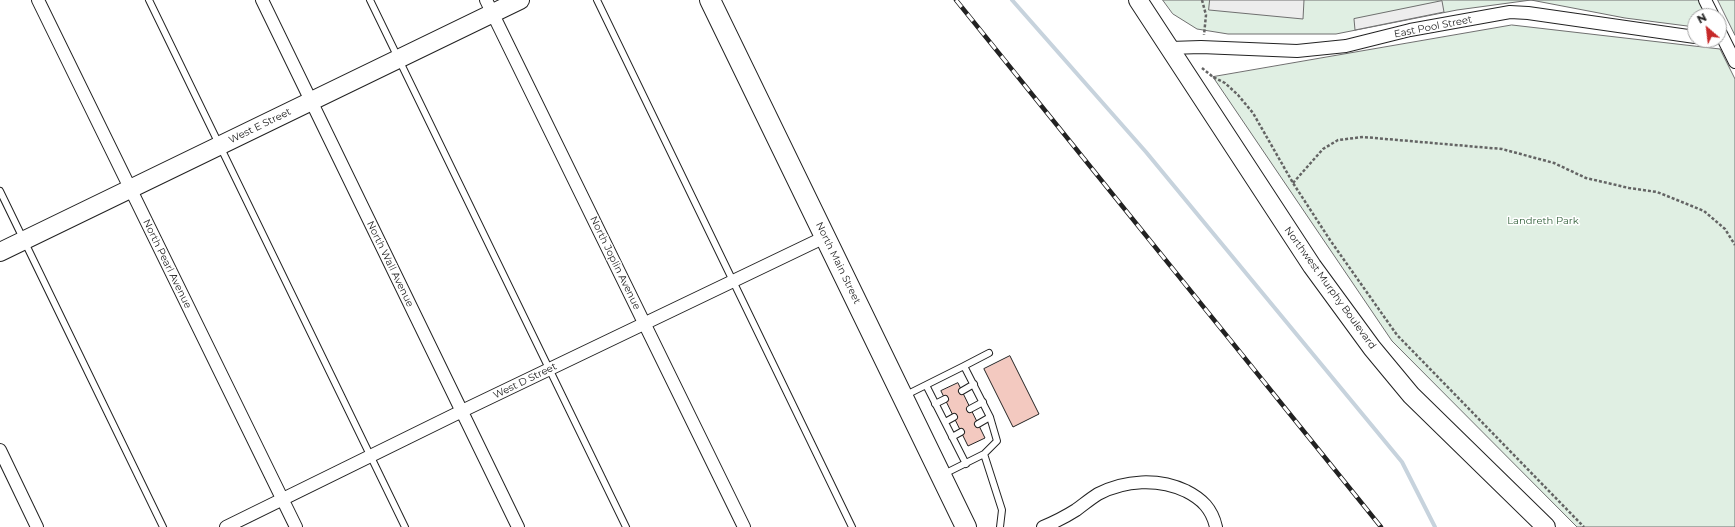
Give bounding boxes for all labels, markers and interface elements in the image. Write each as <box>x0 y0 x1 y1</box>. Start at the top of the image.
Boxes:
north arrow <box>1687 8 1727 48</box>
text: N <box>1695 10 1709 27</box>
street label: East Pool Street <box>1393 14 1473 40</box>
street label: West E Street <box>227 106 293 146</box>
street label: North Joplin Avenue <box>587 214 643 312</box>
park label: Landreth Park <box>1507 215 1579 227</box>
street label: North Pearl Avenue <box>140 217 194 311</box>
street label: North Wall Avenue <box>364 219 416 309</box>
street label: North Main Street <box>813 220 863 306</box>
street label: Northwest Murphy Boulevard <box>1282 225 1378 351</box>
street label: West D Street <box>491 360 559 402</box>

